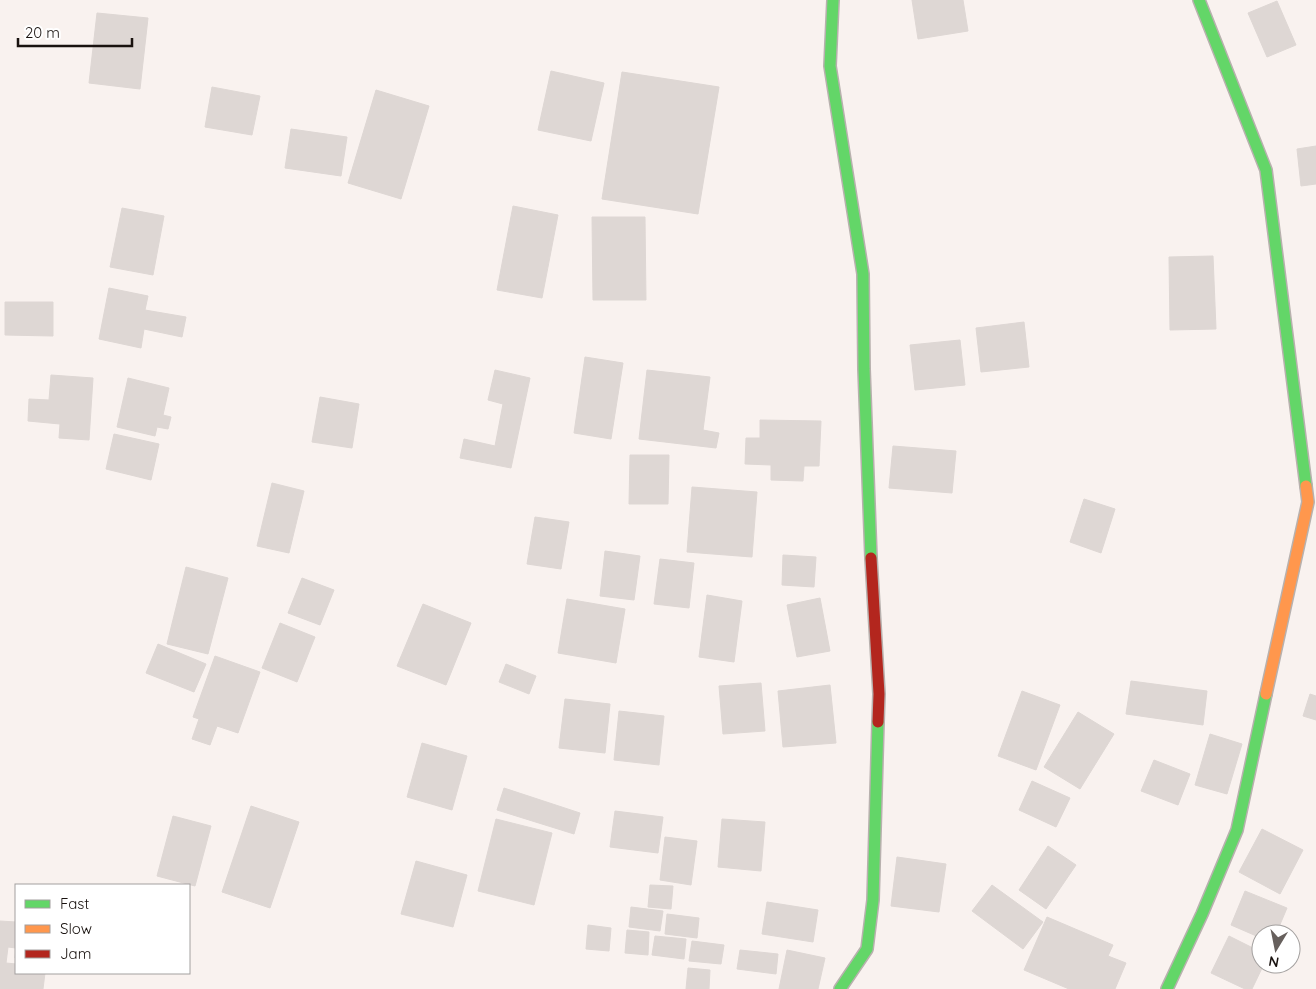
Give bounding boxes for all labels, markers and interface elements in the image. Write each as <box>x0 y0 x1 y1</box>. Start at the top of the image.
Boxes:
scale bar <box>18 15 131 47</box>
text: 20 m <box>25 23 60 42</box>
legend <box>15 884 190 974</box>
text: Fast <box>60 894 89 913</box>
text: Slow <box>60 919 92 938</box>
north arrow <box>1251 924 1301 974</box>
text: Jam <box>60 944 91 963</box>
text: N <box>1267 952 1280 972</box>

